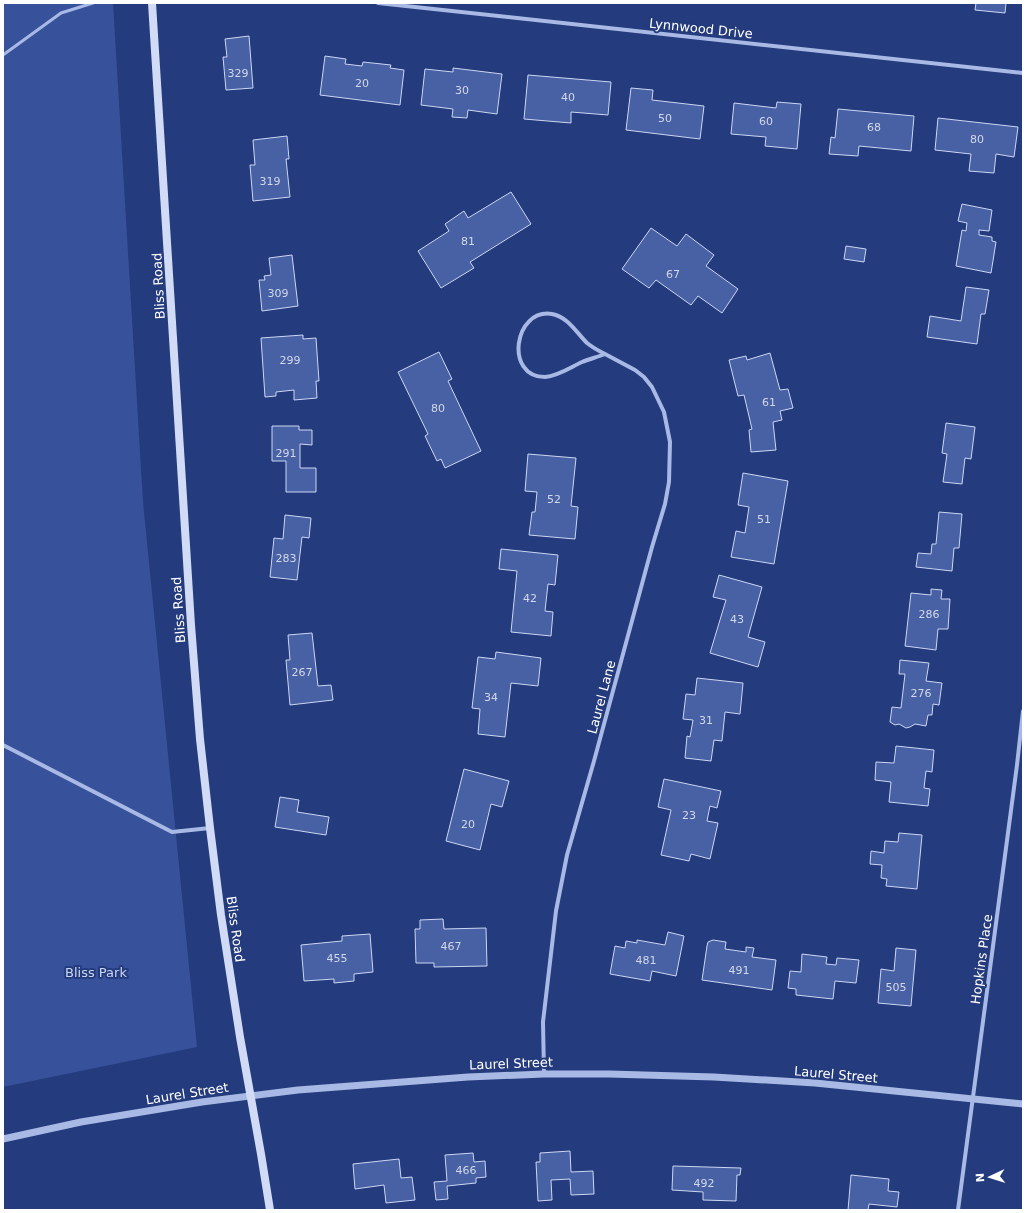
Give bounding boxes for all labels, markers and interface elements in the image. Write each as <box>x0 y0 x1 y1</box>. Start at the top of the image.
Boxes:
street label: Lynnwood Drive <box>649 16 753 41</box>
house number: 329 <box>228 67 249 80</box>
house number: 20 <box>355 77 369 90</box>
house number: 30 <box>455 84 469 97</box>
house number: 40 <box>561 91 575 104</box>
house number: 50 <box>658 112 672 125</box>
house number: 60 <box>759 115 773 128</box>
house number: 68 <box>867 121 881 134</box>
house number: 80 <box>970 133 984 146</box>
house number: 319 <box>260 175 281 188</box>
house number: 81 <box>461 235 475 248</box>
street label: Bliss Road <box>149 252 168 320</box>
house number: 67 <box>666 268 680 281</box>
house number: 309 <box>268 287 289 300</box>
house number: 299 <box>280 354 301 367</box>
house number: 61 <box>762 396 776 409</box>
house number: 80 <box>431 402 445 415</box>
house number: 291 <box>276 447 297 460</box>
house number: 52 <box>547 493 561 506</box>
house number: 51 <box>757 513 771 526</box>
house number: 283 <box>276 552 297 565</box>
street label: Bliss Road <box>169 576 188 644</box>
house number: 42 <box>523 592 537 605</box>
house number: 286 <box>919 608 940 621</box>
house number: 43 <box>730 613 744 626</box>
street label: Laurel Lane <box>584 659 619 736</box>
house number: 267 <box>292 666 313 679</box>
house number: 276 <box>911 687 932 700</box>
house number: 34 <box>484 691 498 704</box>
house number: 31 <box>699 714 713 727</box>
house number: 23 <box>682 809 696 822</box>
house number: 20 <box>461 818 475 831</box>
street label: Bliss Road <box>223 895 248 963</box>
street label: Hopkins Place <box>968 913 995 1005</box>
house number: 467 <box>441 940 462 953</box>
house number: 455 <box>327 952 348 965</box>
house number: 481 <box>636 954 657 967</box>
house number: 491 <box>729 964 750 977</box>
park label: Bliss Park <box>65 965 127 980</box>
house number: 505 <box>886 981 907 994</box>
street label: Laurel Street <box>469 1055 553 1072</box>
street label: Laurel Street <box>794 1063 878 1086</box>
street label: Laurel Street <box>145 1080 230 1107</box>
north arrow <box>970 1157 1010 1197</box>
house number: 466 <box>456 1164 477 1177</box>
text: N <box>974 1173 987 1183</box>
house number: 492 <box>694 1177 715 1190</box>

